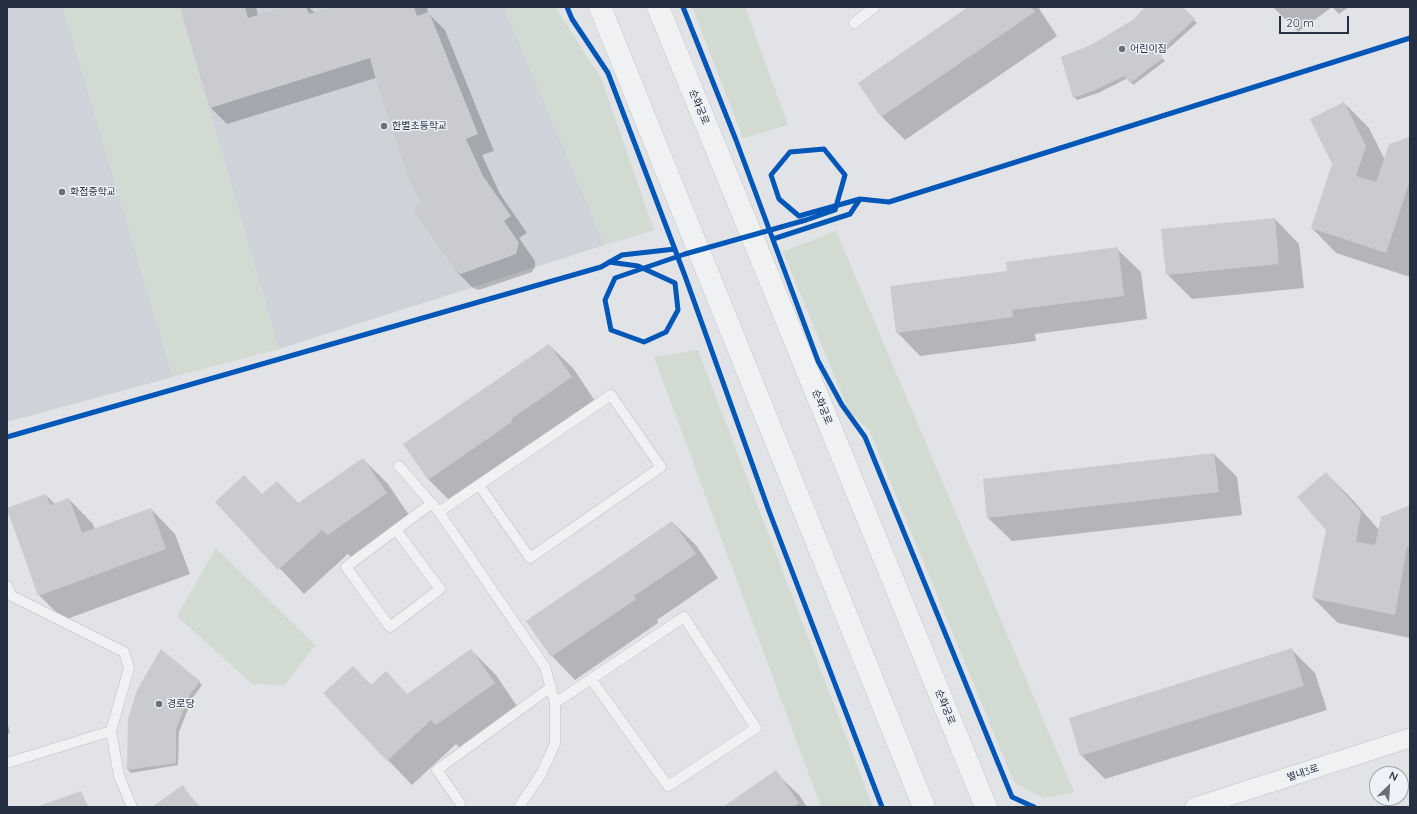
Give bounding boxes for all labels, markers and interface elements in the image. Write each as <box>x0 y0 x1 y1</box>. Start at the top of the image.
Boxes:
scale bar <box>1281 8 1351 34</box>
text: 20 m <box>1286 15 1314 30</box>
place label: 어린이집 <box>1130 43 1167 55</box>
marker: 어린이집 <box>1117 44 1127 54</box>
street label: 순화궁로 <box>687 88 711 126</box>
place label: 한별초등학교 <box>392 120 447 132</box>
marker: 한별초등학교 <box>379 121 389 131</box>
place label: 화접중학교 <box>70 186 116 198</box>
marker: 화접중학교 <box>57 187 67 197</box>
street label: 순화궁로 <box>810 388 834 426</box>
street label: 순화궁로 <box>933 688 957 726</box>
place label: 경로당 <box>167 698 195 710</box>
marker: 경로당 <box>154 699 164 709</box>
street label: 별내3로 <box>1286 762 1320 784</box>
north arrow <box>1369 766 1409 806</box>
text: N <box>1387 768 1400 784</box>

